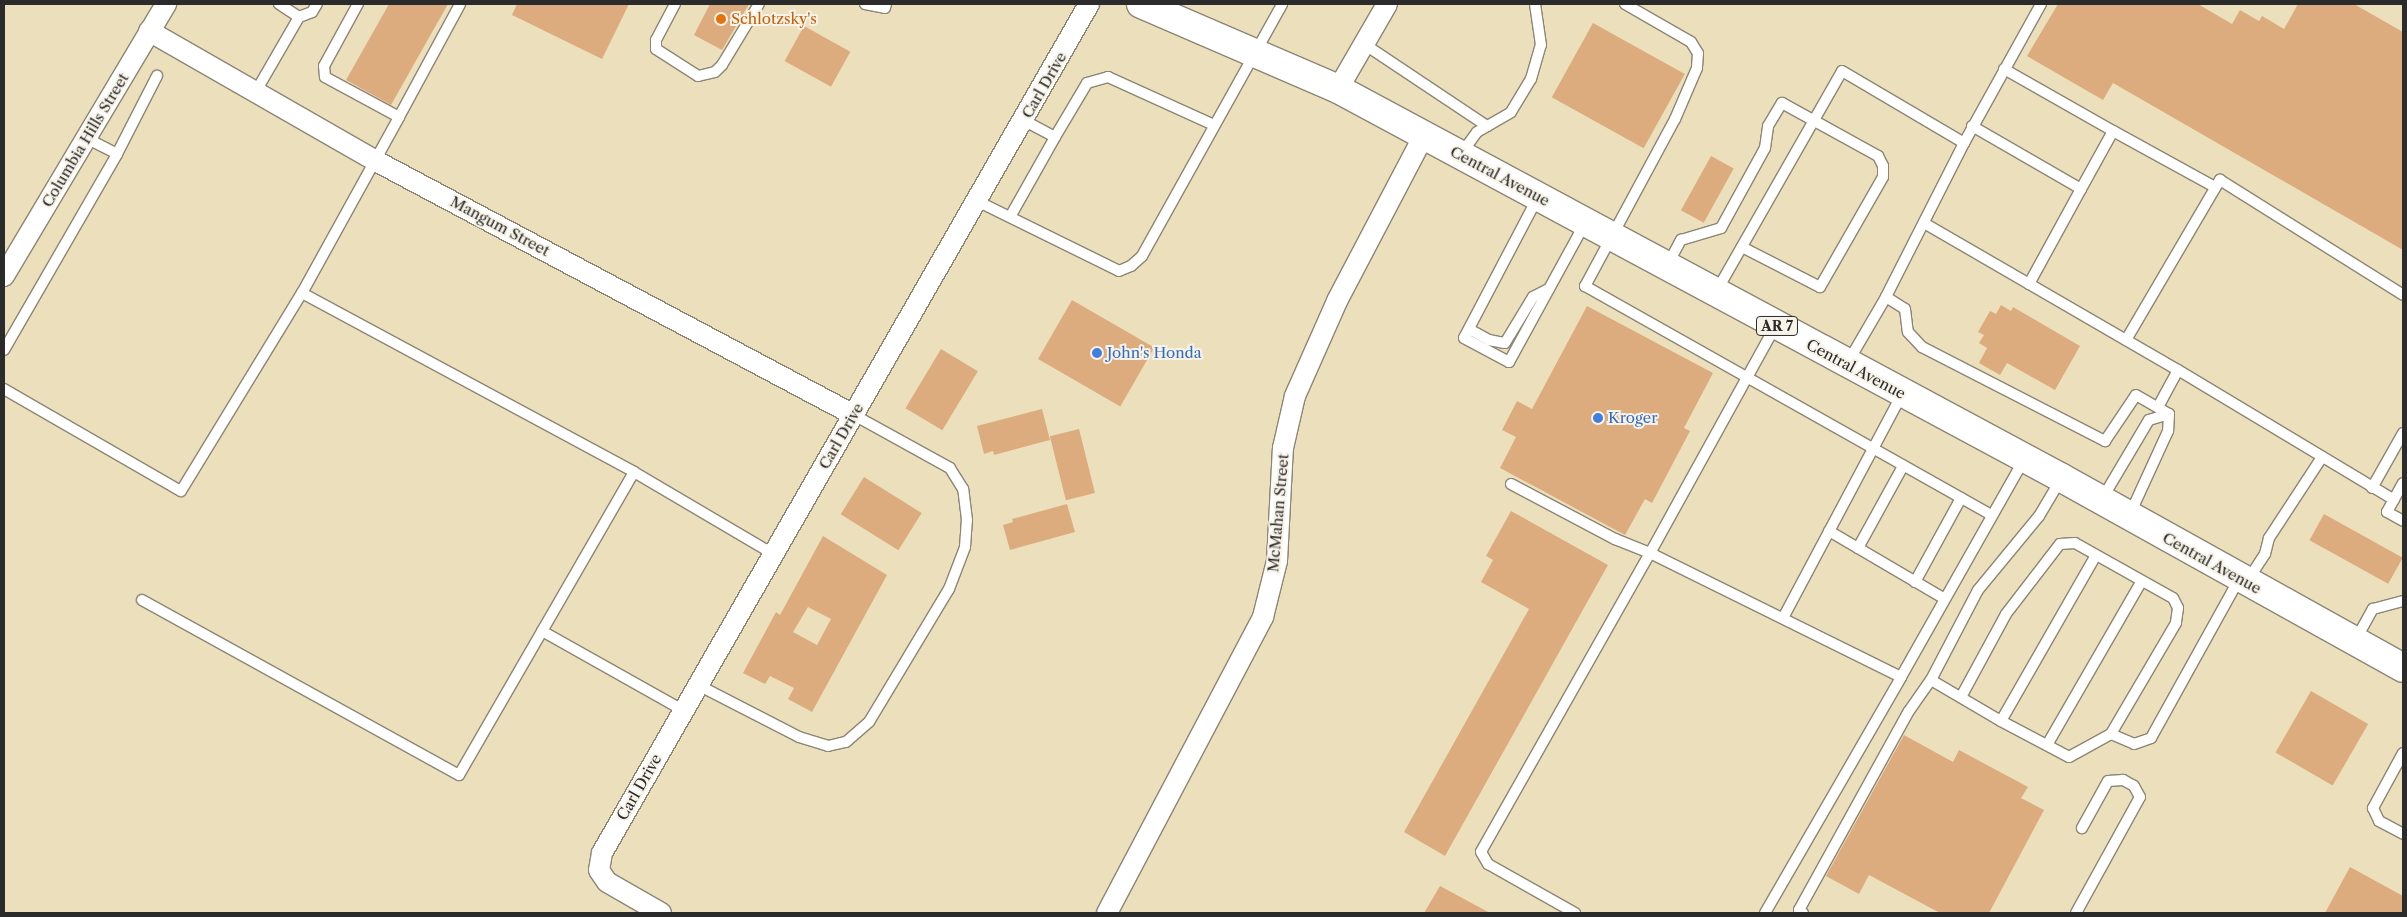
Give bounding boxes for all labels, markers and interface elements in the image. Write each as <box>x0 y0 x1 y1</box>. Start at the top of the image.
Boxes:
place label: Schlotzsky's <box>731 10 817 28</box>
marker: Schlotzsky's <box>715 13 727 25</box>
street label: Carl Drive <box>1018 49 1070 121</box>
street label: Columbia Hills Street <box>38 70 132 210</box>
street label: Central Avenue <box>1447 142 1553 210</box>
street label: Mangum Street <box>447 192 553 260</box>
road number: AR 7 <box>1756 314 1798 338</box>
street label: Central Avenue <box>1803 335 1909 403</box>
place label: John's Honda <box>1107 344 1202 362</box>
marker: John's Honda <box>1091 347 1103 359</box>
street label: Carl Drive <box>815 400 867 472</box>
place label: Kroger <box>1608 409 1658 427</box>
marker: Kroger <box>1592 412 1604 424</box>
street label: McMahan Street <box>1264 453 1292 573</box>
street label: Central Avenue <box>2159 528 2265 598</box>
street label: Carl Drive <box>613 751 665 823</box>

